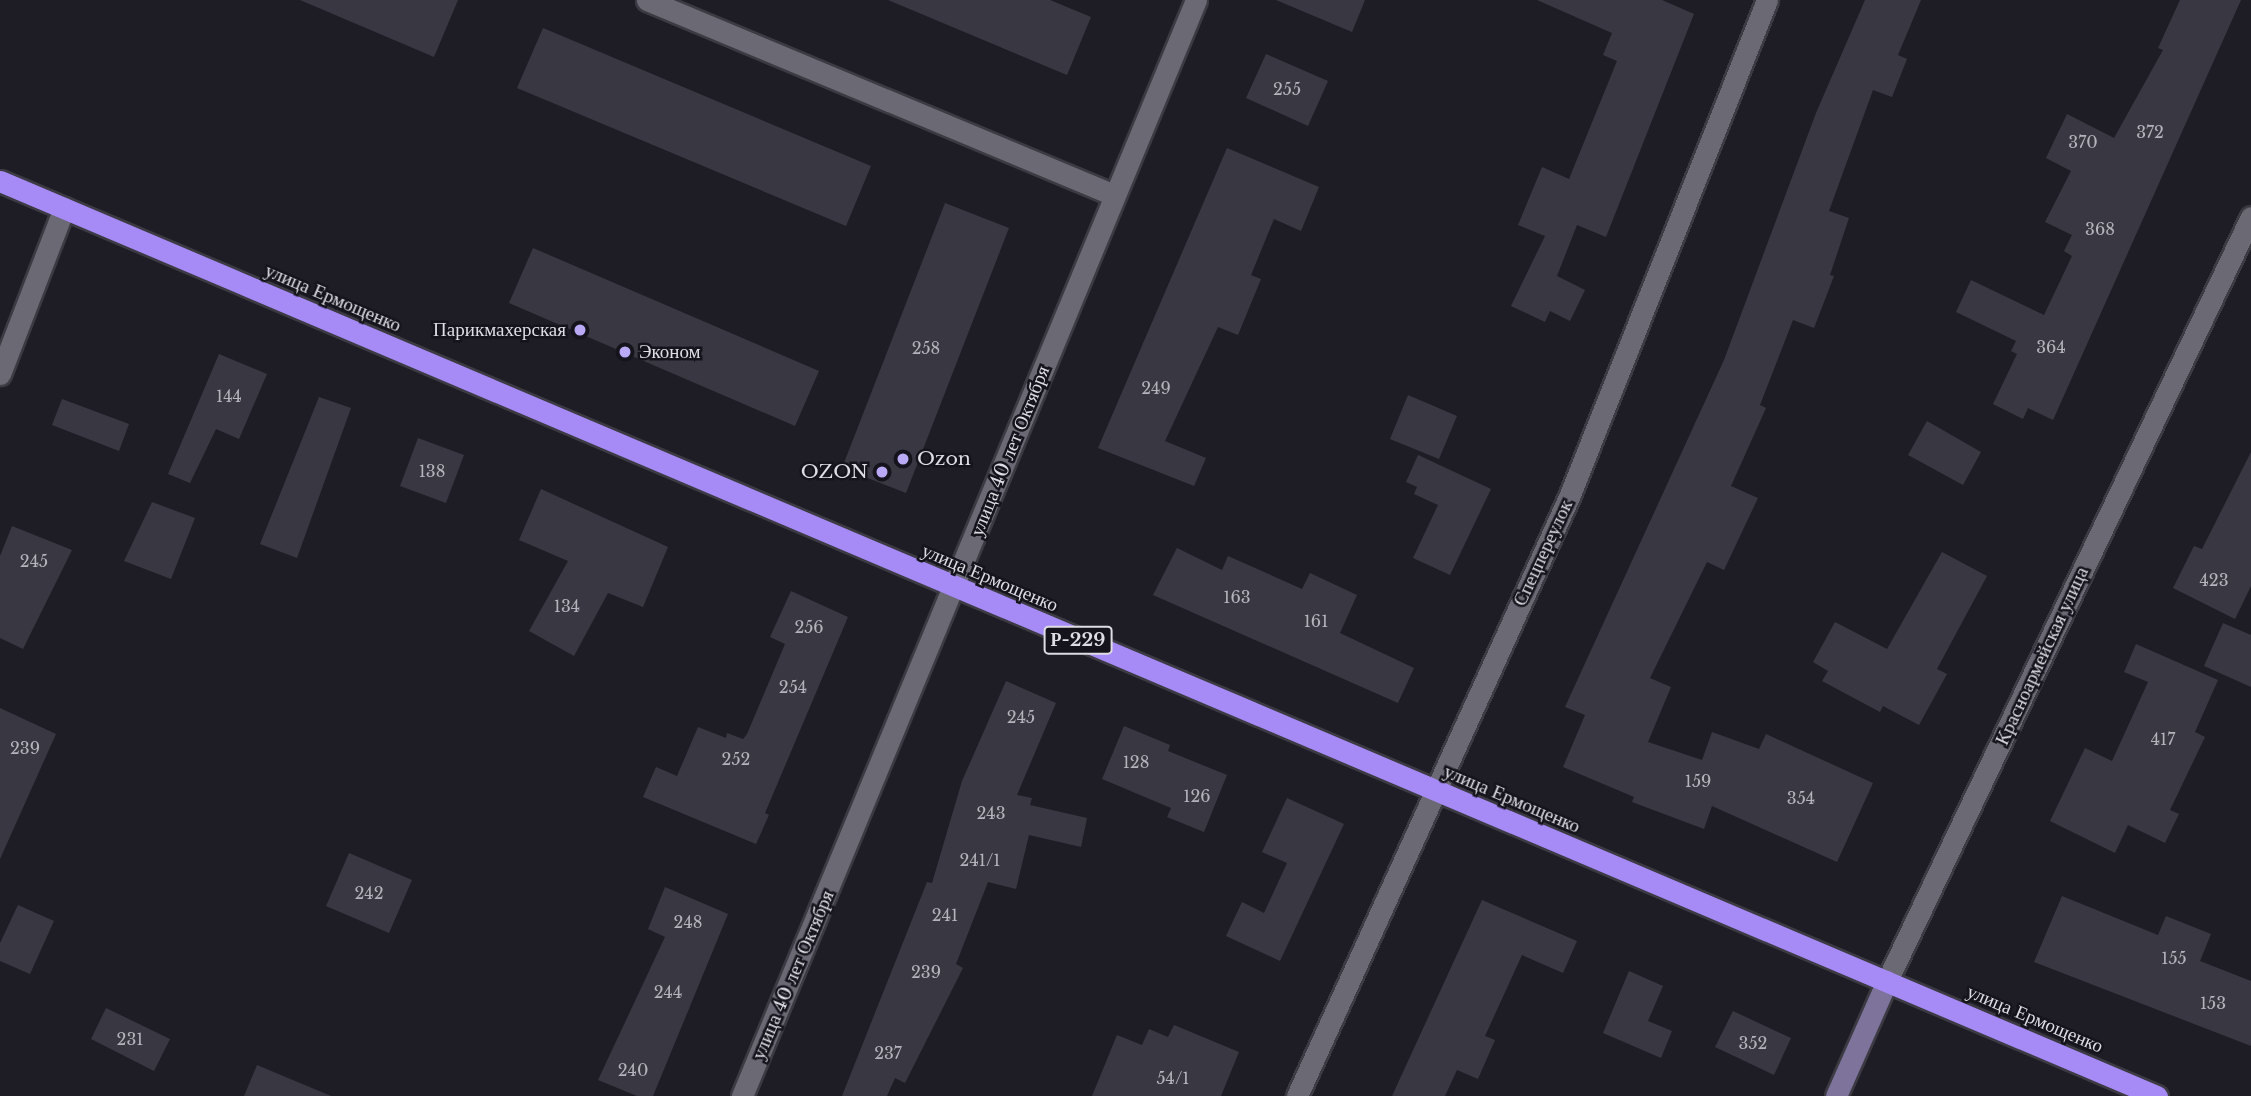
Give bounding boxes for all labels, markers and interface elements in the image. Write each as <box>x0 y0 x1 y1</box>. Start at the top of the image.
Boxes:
house number: 255 <box>1273 79 1301 99</box>
house number: 372 <box>2136 122 2164 142</box>
house number: 370 <box>2068 132 2098 152</box>
house number: 368 <box>2085 219 2115 239</box>
street label: улица Ермощенко <box>261 259 405 337</box>
place label: Парикмахерская <box>433 319 566 341</box>
marker: Парикмахерская <box>572 322 588 338</box>
house number: 364 <box>2036 337 2066 357</box>
house number: 258 <box>912 338 940 358</box>
place label: Эконом <box>639 341 701 363</box>
marker: Эконом <box>617 344 633 360</box>
street label: улица 40 лет Октября <box>965 363 1055 539</box>
house number: 249 <box>1141 378 1171 398</box>
house number: 144 <box>216 386 242 406</box>
place label: Ozon <box>917 448 971 470</box>
marker: Ozon <box>895 451 911 467</box>
house number: 138 <box>419 461 445 481</box>
place label: OZON <box>801 461 868 483</box>
marker: OZON <box>874 464 890 480</box>
street label: Спецпереулок <box>1508 496 1578 610</box>
street label: улица Ермощенко <box>918 539 1062 617</box>
house number: 245 <box>20 551 48 571</box>
street label: Красноармейская улица <box>1991 563 2093 749</box>
house number: 423 <box>2199 570 2229 590</box>
house number: 163 <box>1223 587 1251 607</box>
house number: 134 <box>554 596 580 616</box>
house number: 161 <box>1304 611 1328 631</box>
house number: 256 <box>794 617 824 637</box>
road number: Р-229 <box>1043 626 1113 654</box>
house number: 254 <box>779 677 807 697</box>
house number: 245 <box>1007 707 1035 727</box>
house number: 417 <box>2151 729 2175 749</box>
house number: 239 <box>10 738 40 758</box>
house number: 252 <box>722 749 750 769</box>
house number: 128 <box>1123 752 1149 772</box>
street label: улица Ермощенко <box>1440 760 1584 838</box>
house number: 159 <box>1685 771 1711 791</box>
house number: 126 <box>1183 786 1211 806</box>
house number: 354 <box>1787 788 1815 808</box>
house number: 243 <box>976 803 1006 823</box>
house number: 241/1 <box>960 850 1000 870</box>
house number: 242 <box>354 883 384 903</box>
street label: улица 40 лет Октября <box>747 887 839 1063</box>
house number: 241 <box>932 905 958 925</box>
house number: 248 <box>674 912 702 932</box>
house number: 155 <box>2161 948 2187 968</box>
house number: 239 <box>911 962 941 982</box>
street label: улица Ермощенко <box>1963 980 2107 1058</box>
house number: 244 <box>654 982 682 1002</box>
house number: 153 <box>2200 993 2226 1013</box>
house number: 231 <box>117 1029 143 1049</box>
house number: 352 <box>1739 1033 1767 1053</box>
house number: 237 <box>874 1043 902 1063</box>
house number: 240 <box>618 1060 648 1080</box>
house number: 54/1 <box>1157 1068 1189 1088</box>

